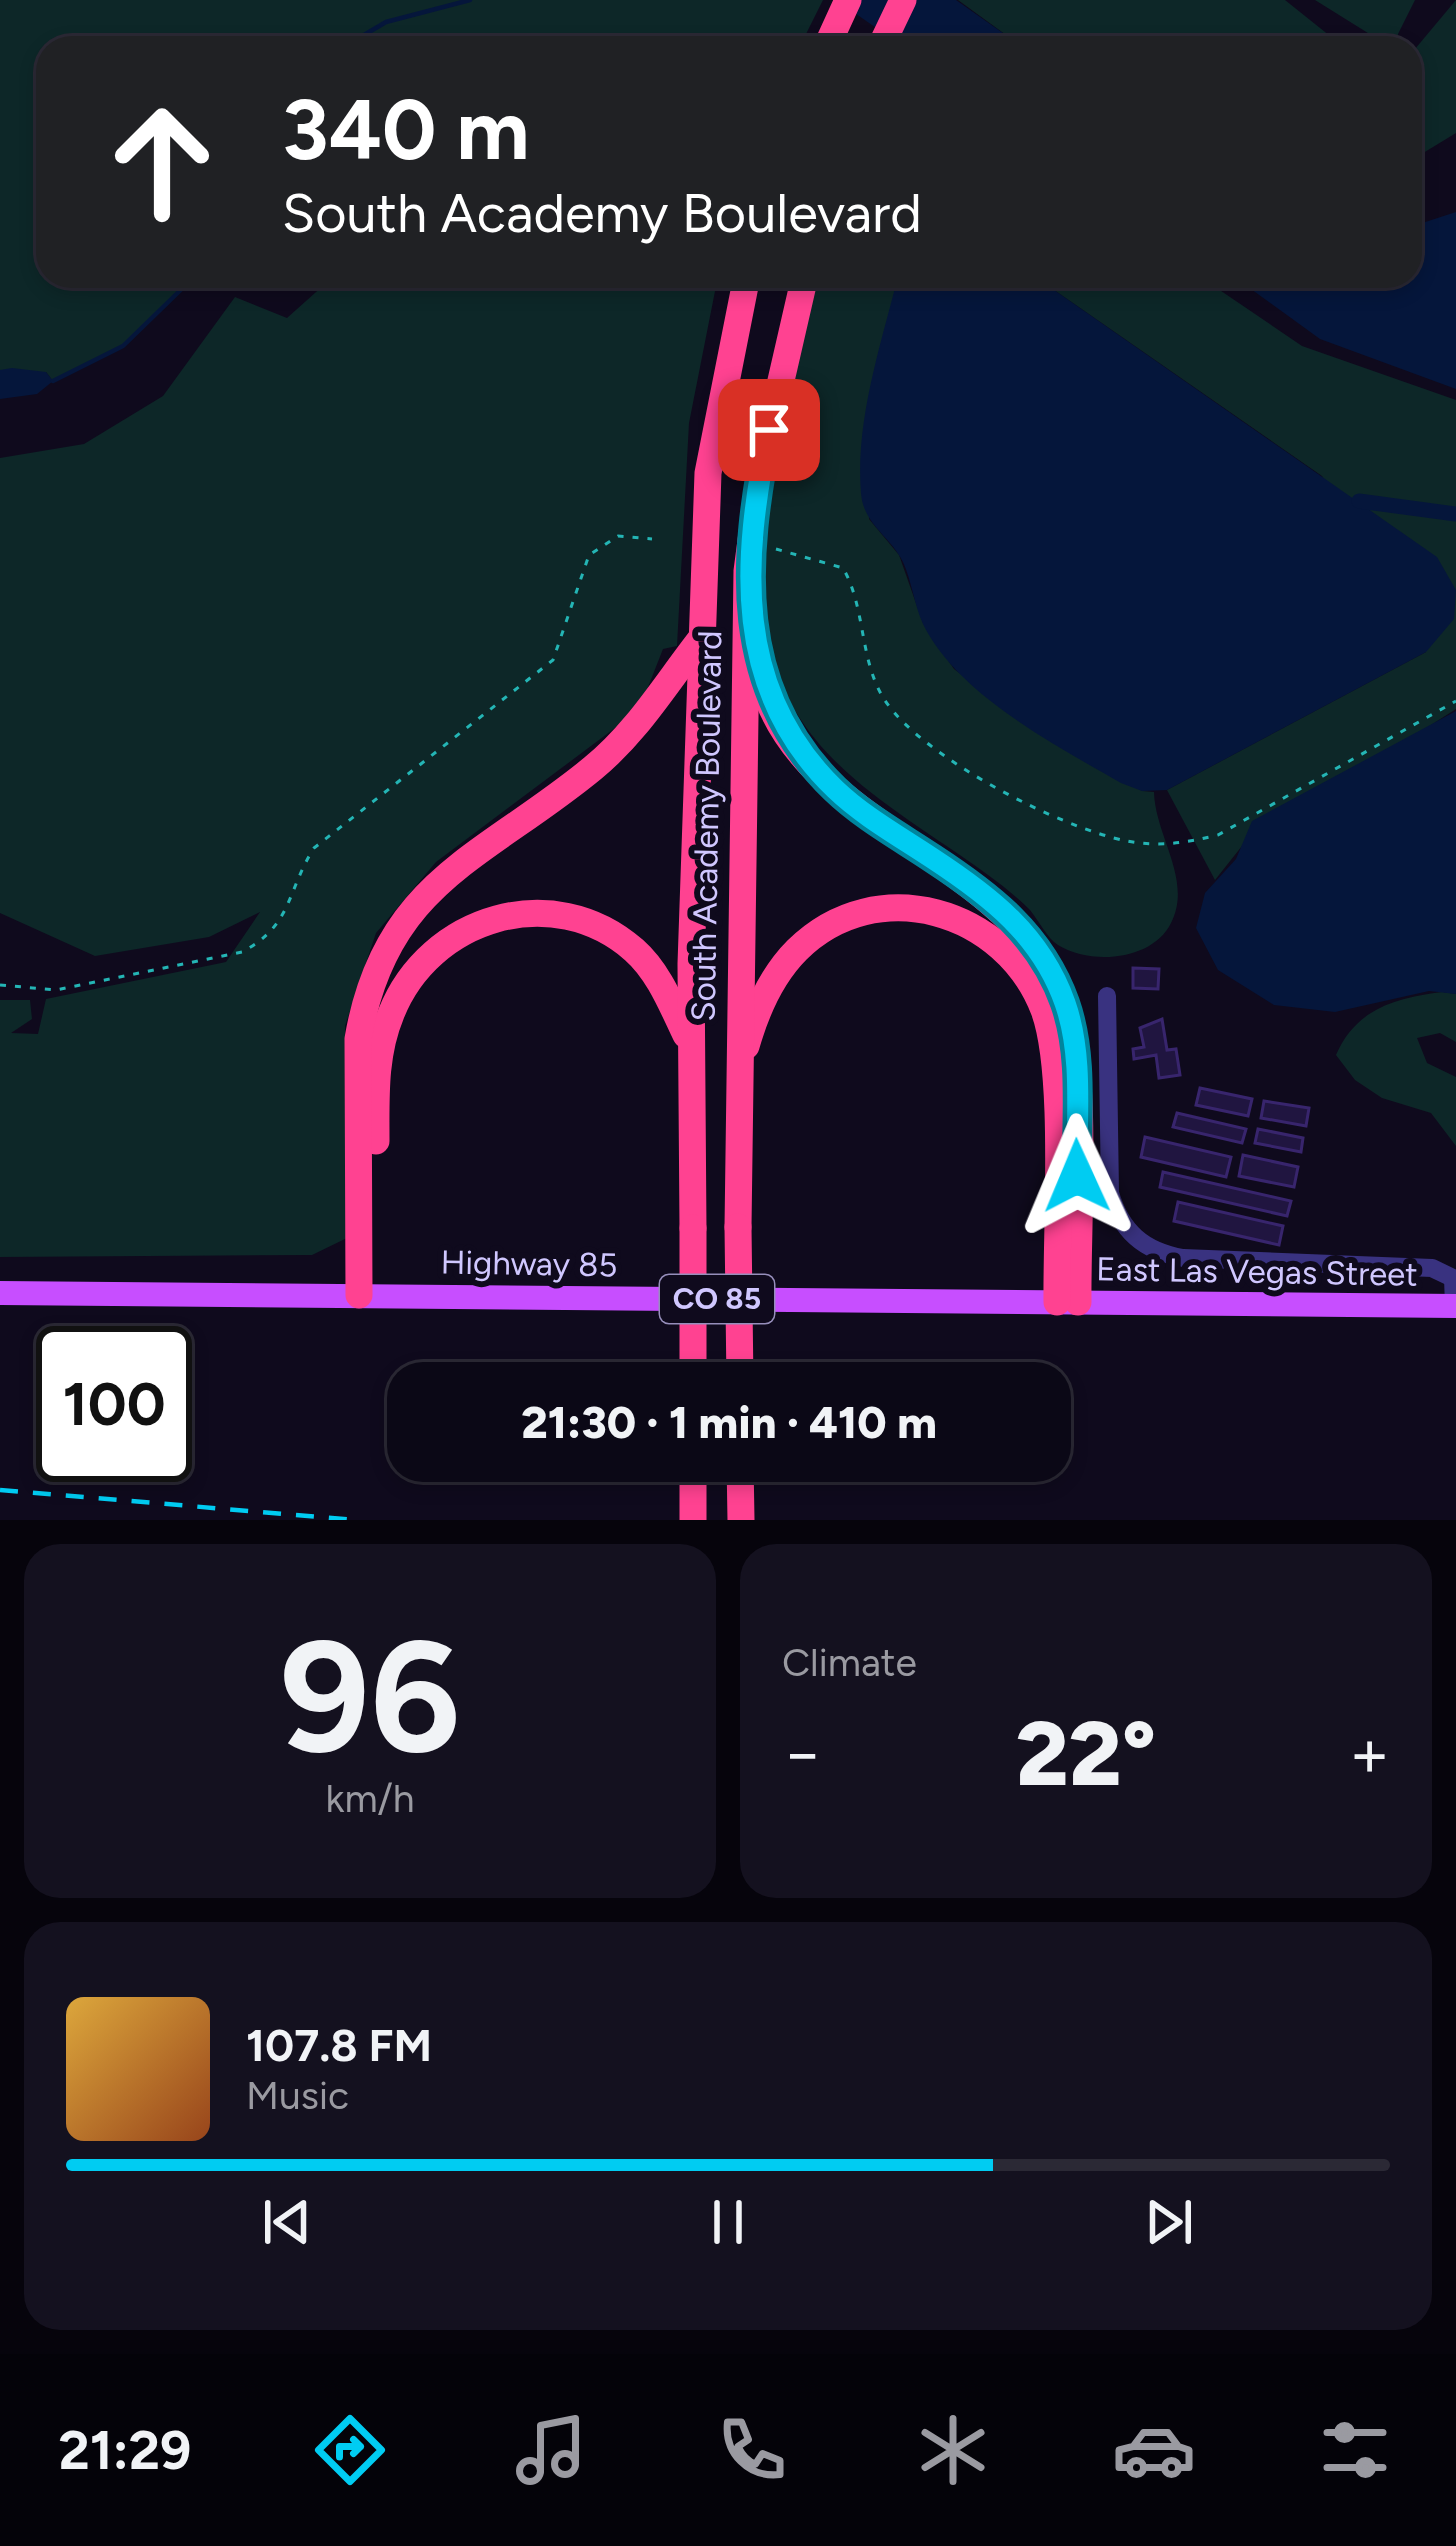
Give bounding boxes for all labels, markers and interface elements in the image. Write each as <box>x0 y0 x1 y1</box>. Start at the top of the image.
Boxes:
text: 340 m <box>282 79 530 180</box>
icon: ahead <box>84 84 240 240</box>
text: South Academy Boulevard <box>282 181 922 246</box>
pin <box>718 379 820 481</box>
icon: arrive <box>736 397 802 463</box>
street label: South Academy Boulevard <box>684 630 729 1022</box>
position arrow <box>1014 1113 1140 1239</box>
street label: Highway 85 <box>440 1242 618 1285</box>
street label: East Las Vegas Street <box>1096 1249 1418 1294</box>
road number: CO 85 <box>660 1275 774 1323</box>
speed limit sign: 100 <box>36 1326 192 1482</box>
text: 21:30 · 1 min · 410 m <box>521 1395 937 1449</box>
text: 96 <box>280 1603 460 1790</box>
text: Climate <box>782 1639 917 1686</box>
text: 22° <box>1016 1699 1156 1808</box>
text: − <box>782 1713 823 1793</box>
text: + <box>1349 1713 1390 1793</box>
text: km/h <box>325 1775 415 1822</box>
text: 107.8 FM <box>246 2018 432 2072</box>
text: Music <box>246 2072 349 2119</box>
icon: previous <box>254 2189 320 2255</box>
icon: pause <box>695 2189 761 2255</box>
icon: next <box>1136 2189 1202 2255</box>
icon: directions <box>308 2408 392 2492</box>
icon: music <box>509 2408 593 2492</box>
icon: phone <box>710 2408 794 2492</box>
icon: climate <box>911 2408 995 2492</box>
icon: car <box>1112 2408 1196 2492</box>
icon: filters <box>1313 2408 1397 2492</box>
text: 21:29 <box>59 2418 191 2483</box>

